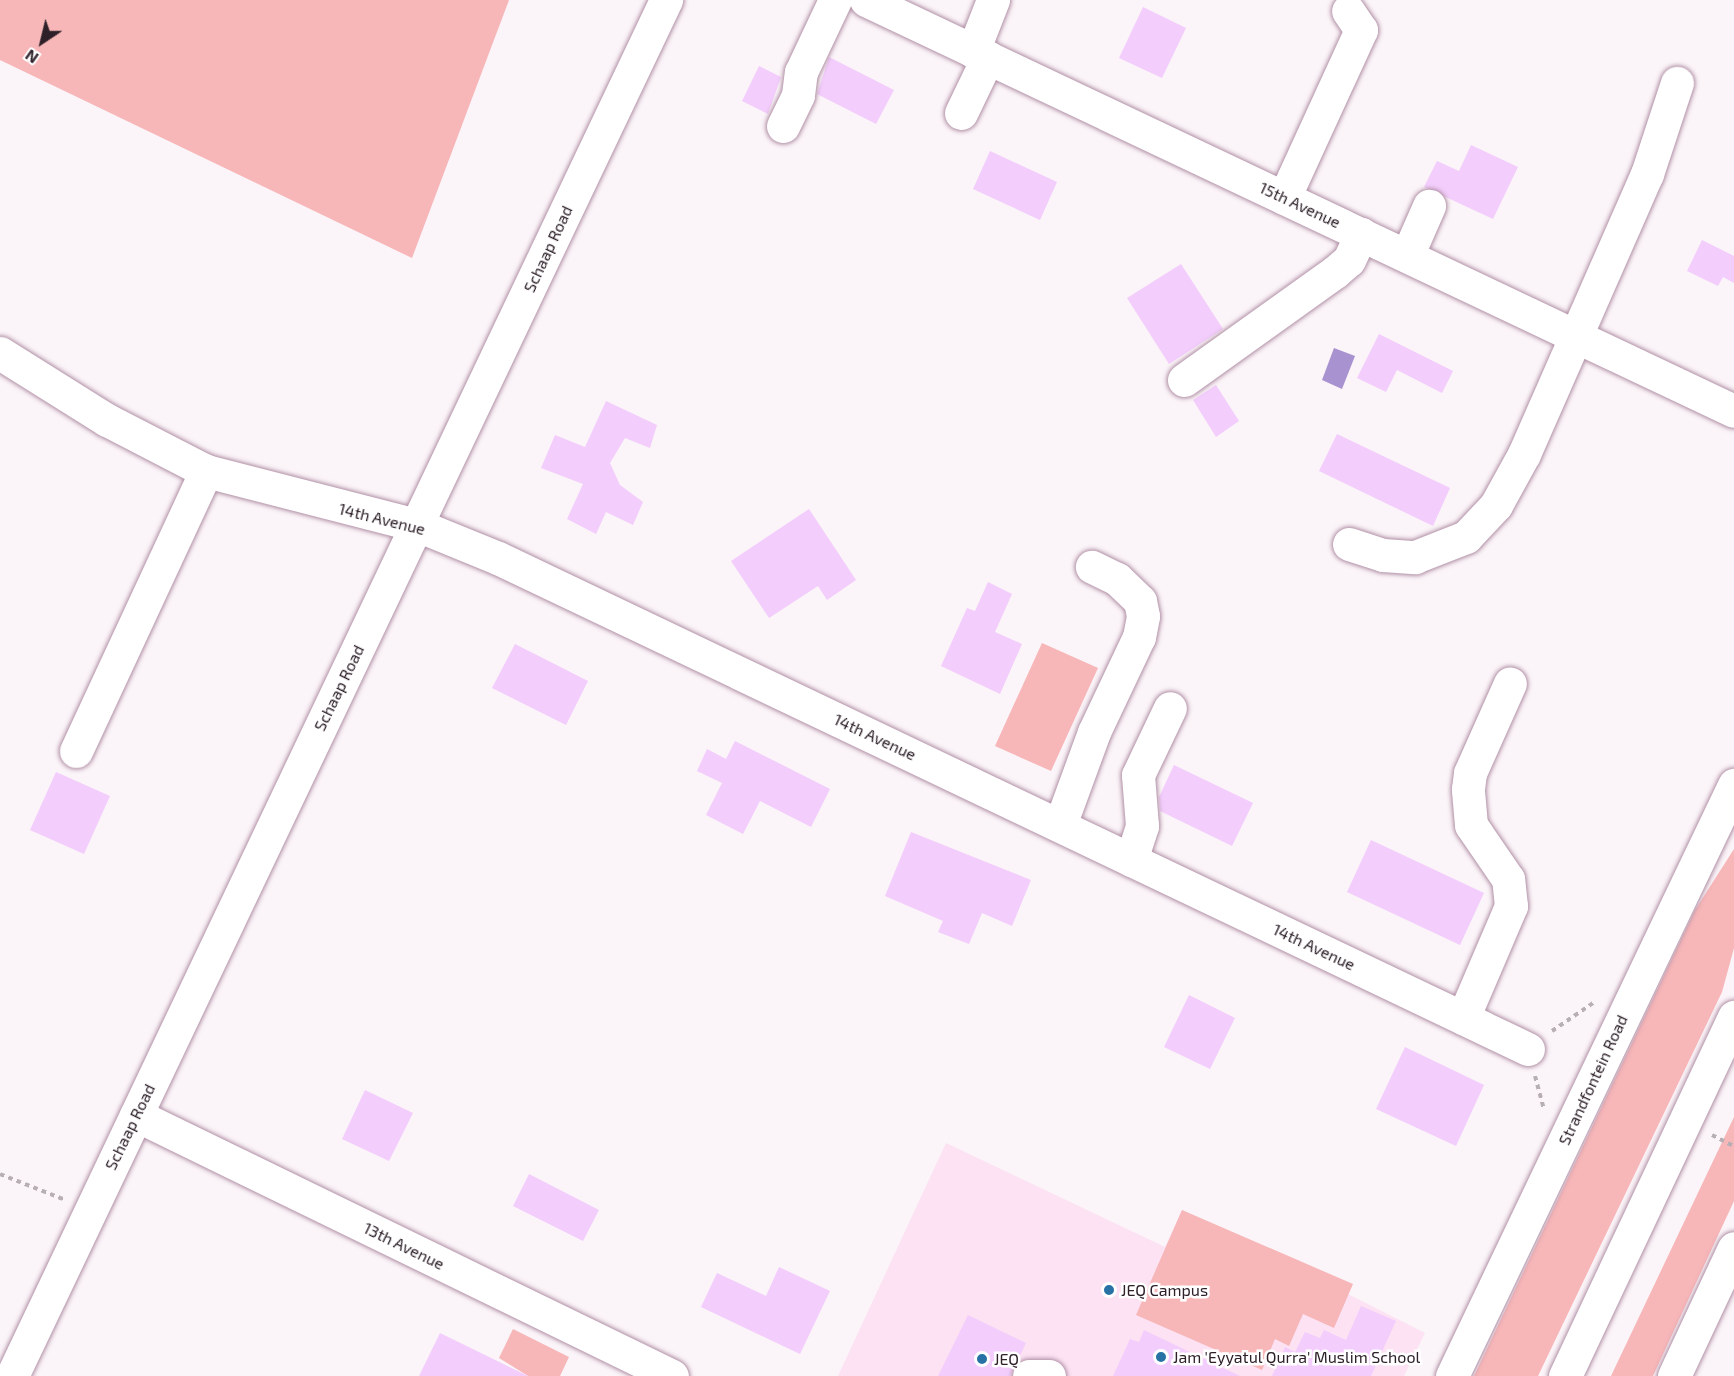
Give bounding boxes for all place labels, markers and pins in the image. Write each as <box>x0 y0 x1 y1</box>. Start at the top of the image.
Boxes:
place label: JEQ Campus <box>1121 1280 1208 1300</box>
marker: JEQ Campus <box>1102 1283 1116 1297</box>
place label: Jam 'Eyyatul Qurra' Muslim School <box>1173 1347 1421 1367</box>
place label: JEQ <box>994 1349 1019 1369</box>
marker: Jam 'Eyyatul Qurra' Muslim School <box>1154 1350 1168 1364</box>
marker: JEQ <box>975 1352 989 1366</box>

